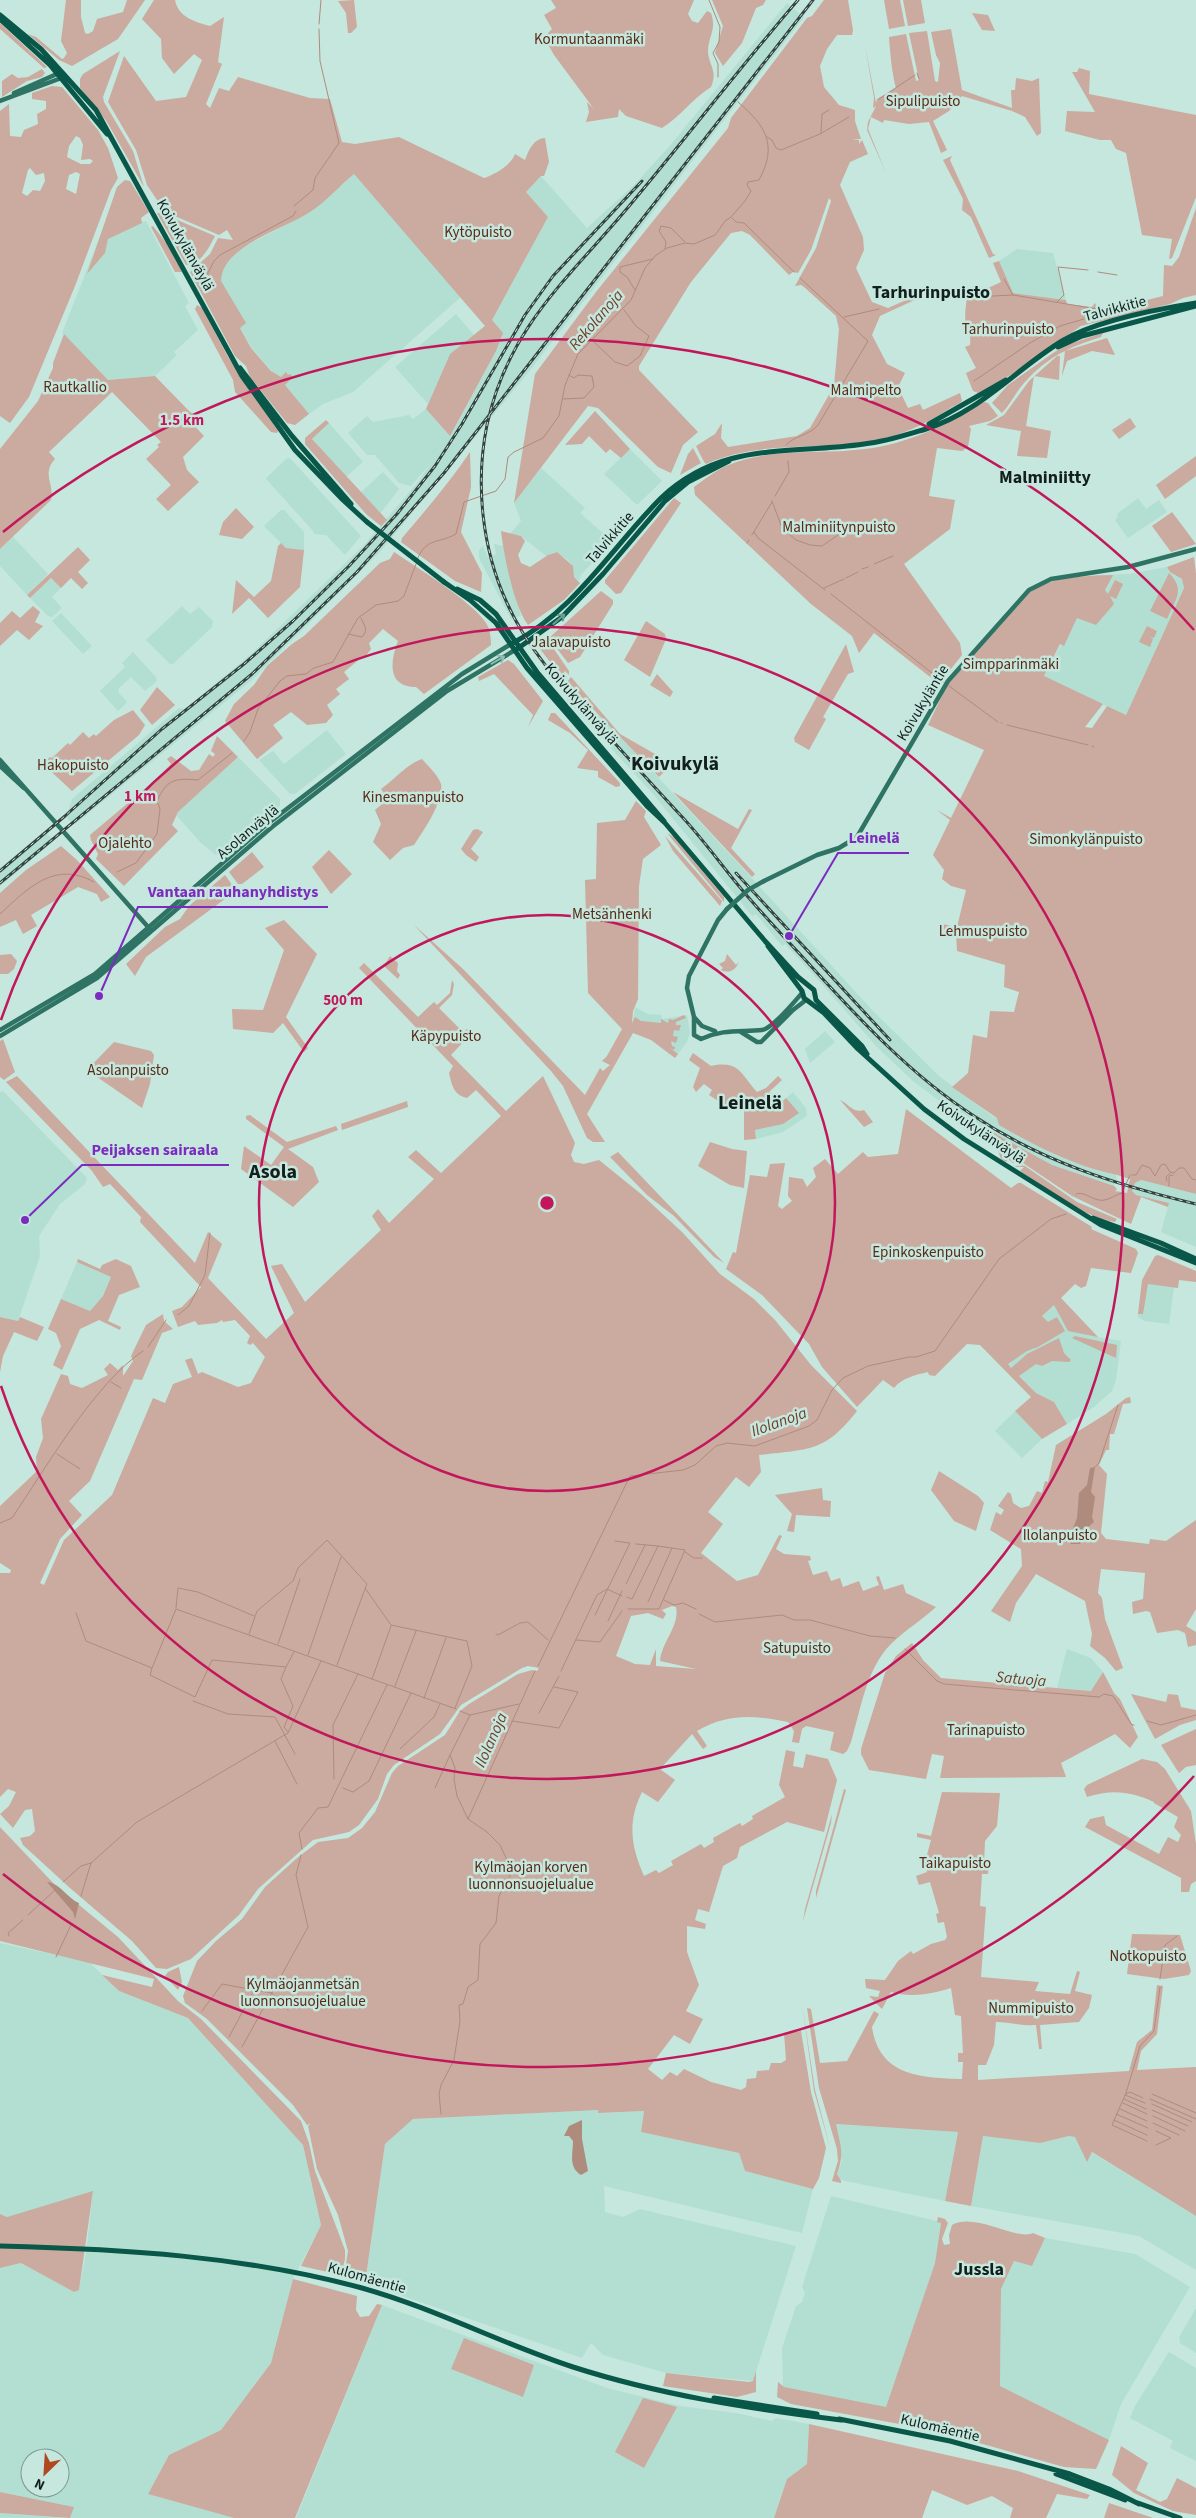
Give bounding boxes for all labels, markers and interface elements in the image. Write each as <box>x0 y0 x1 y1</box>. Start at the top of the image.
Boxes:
park label: Kormuntaanmäki <box>534 29 644 50</box>
park label: Sipulipuisto <box>886 91 960 112</box>
street label: Koivukylänväylä <box>151 195 219 295</box>
park label: Kytöpuisto <box>444 222 512 243</box>
district label: Tarhurinpuisto <box>872 280 990 305</box>
water label: Rekolanoja <box>564 285 629 355</box>
street label: Talvikkitie <box>1081 291 1149 327</box>
park label: Tarhurinpuisto <box>962 319 1054 340</box>
park label: Rautkallio <box>43 377 107 398</box>
park label: Malmipelto <box>830 380 902 401</box>
text: 1.5 km <box>160 410 204 431</box>
district label: Malminiitty <box>999 465 1092 490</box>
street label: Talvikkitie <box>581 507 639 569</box>
park label: Malminiitynpuisto <box>782 517 896 538</box>
one-way arrow <box>552 614 565 625</box>
park label: Jalavapuisto <box>531 632 611 653</box>
park label: Simpparinmäki <box>963 654 1059 675</box>
one-way arrow <box>490 655 505 664</box>
street label: Koivukylänväylä <box>540 659 622 749</box>
street label: Koivukyläntie <box>892 661 954 745</box>
district label: Koivukylä <box>631 750 719 778</box>
park label: Hakopuisto <box>37 755 109 776</box>
text: 1 km <box>124 786 156 807</box>
park label: Kinesmanpuisto <box>362 787 464 808</box>
street label: Asolanväylä <box>212 800 284 864</box>
callout: Leinelä <box>838 822 909 853</box>
text: Leinelä <box>848 827 900 849</box>
park label: Simonkylänpuisto <box>1029 829 1143 850</box>
park label: Ojalehto <box>98 833 152 854</box>
callout: Vantaan rauhanyhdistys <box>138 876 328 907</box>
text: Vantaan rauhanyhdistys <box>147 881 318 903</box>
park label: Metsänhenki <box>572 904 652 925</box>
park label: Lehmuspuisto <box>939 921 1027 942</box>
text: 500 m <box>323 990 363 1011</box>
park label: Käpypuisto <box>411 1026 481 1047</box>
park label: Asolanpuisto <box>87 1060 169 1081</box>
district label: Leinelä <box>718 1089 782 1117</box>
street label: Koivukylänväylä <box>933 1095 1029 1169</box>
callout: Peijaksen sairaala <box>82 1134 229 1165</box>
text: Peijaksen sairaala <box>91 1139 219 1161</box>
district label: Asola <box>248 1158 297 1186</box>
centre of rings <box>538 1194 556 1212</box>
park label: Epinkoskenpuisto <box>872 1242 984 1263</box>
water label: Ilolanoja <box>748 1402 810 1442</box>
park label: Ilolanpuisto <box>1023 1525 1097 1546</box>
park label: Satupuisto <box>763 1638 831 1659</box>
water label: Satuoja <box>995 1666 1048 1692</box>
water label: Ilolanoja <box>469 1709 513 1771</box>
park label: Tarinapuisto <box>947 1720 1025 1741</box>
park label: Taikapuisto <box>919 1853 991 1874</box>
park label: Kylmäojan korven luonnonsuojelualue <box>468 1857 594 1895</box>
park label: Notkopuisto <box>1109 1946 1187 1967</box>
park label: Kylmäojanmetsän luonnonsuojelualue <box>240 1974 366 2012</box>
park label: Nummipuisto <box>988 1998 1074 2019</box>
street label: Kulomäentie <box>325 2257 409 2299</box>
district label: Jussla <box>954 2257 1004 2282</box>
street label: Kulomäentie <box>898 2409 982 2447</box>
north arrow <box>20 2448 70 2498</box>
text: N <box>31 2473 48 2495</box>

